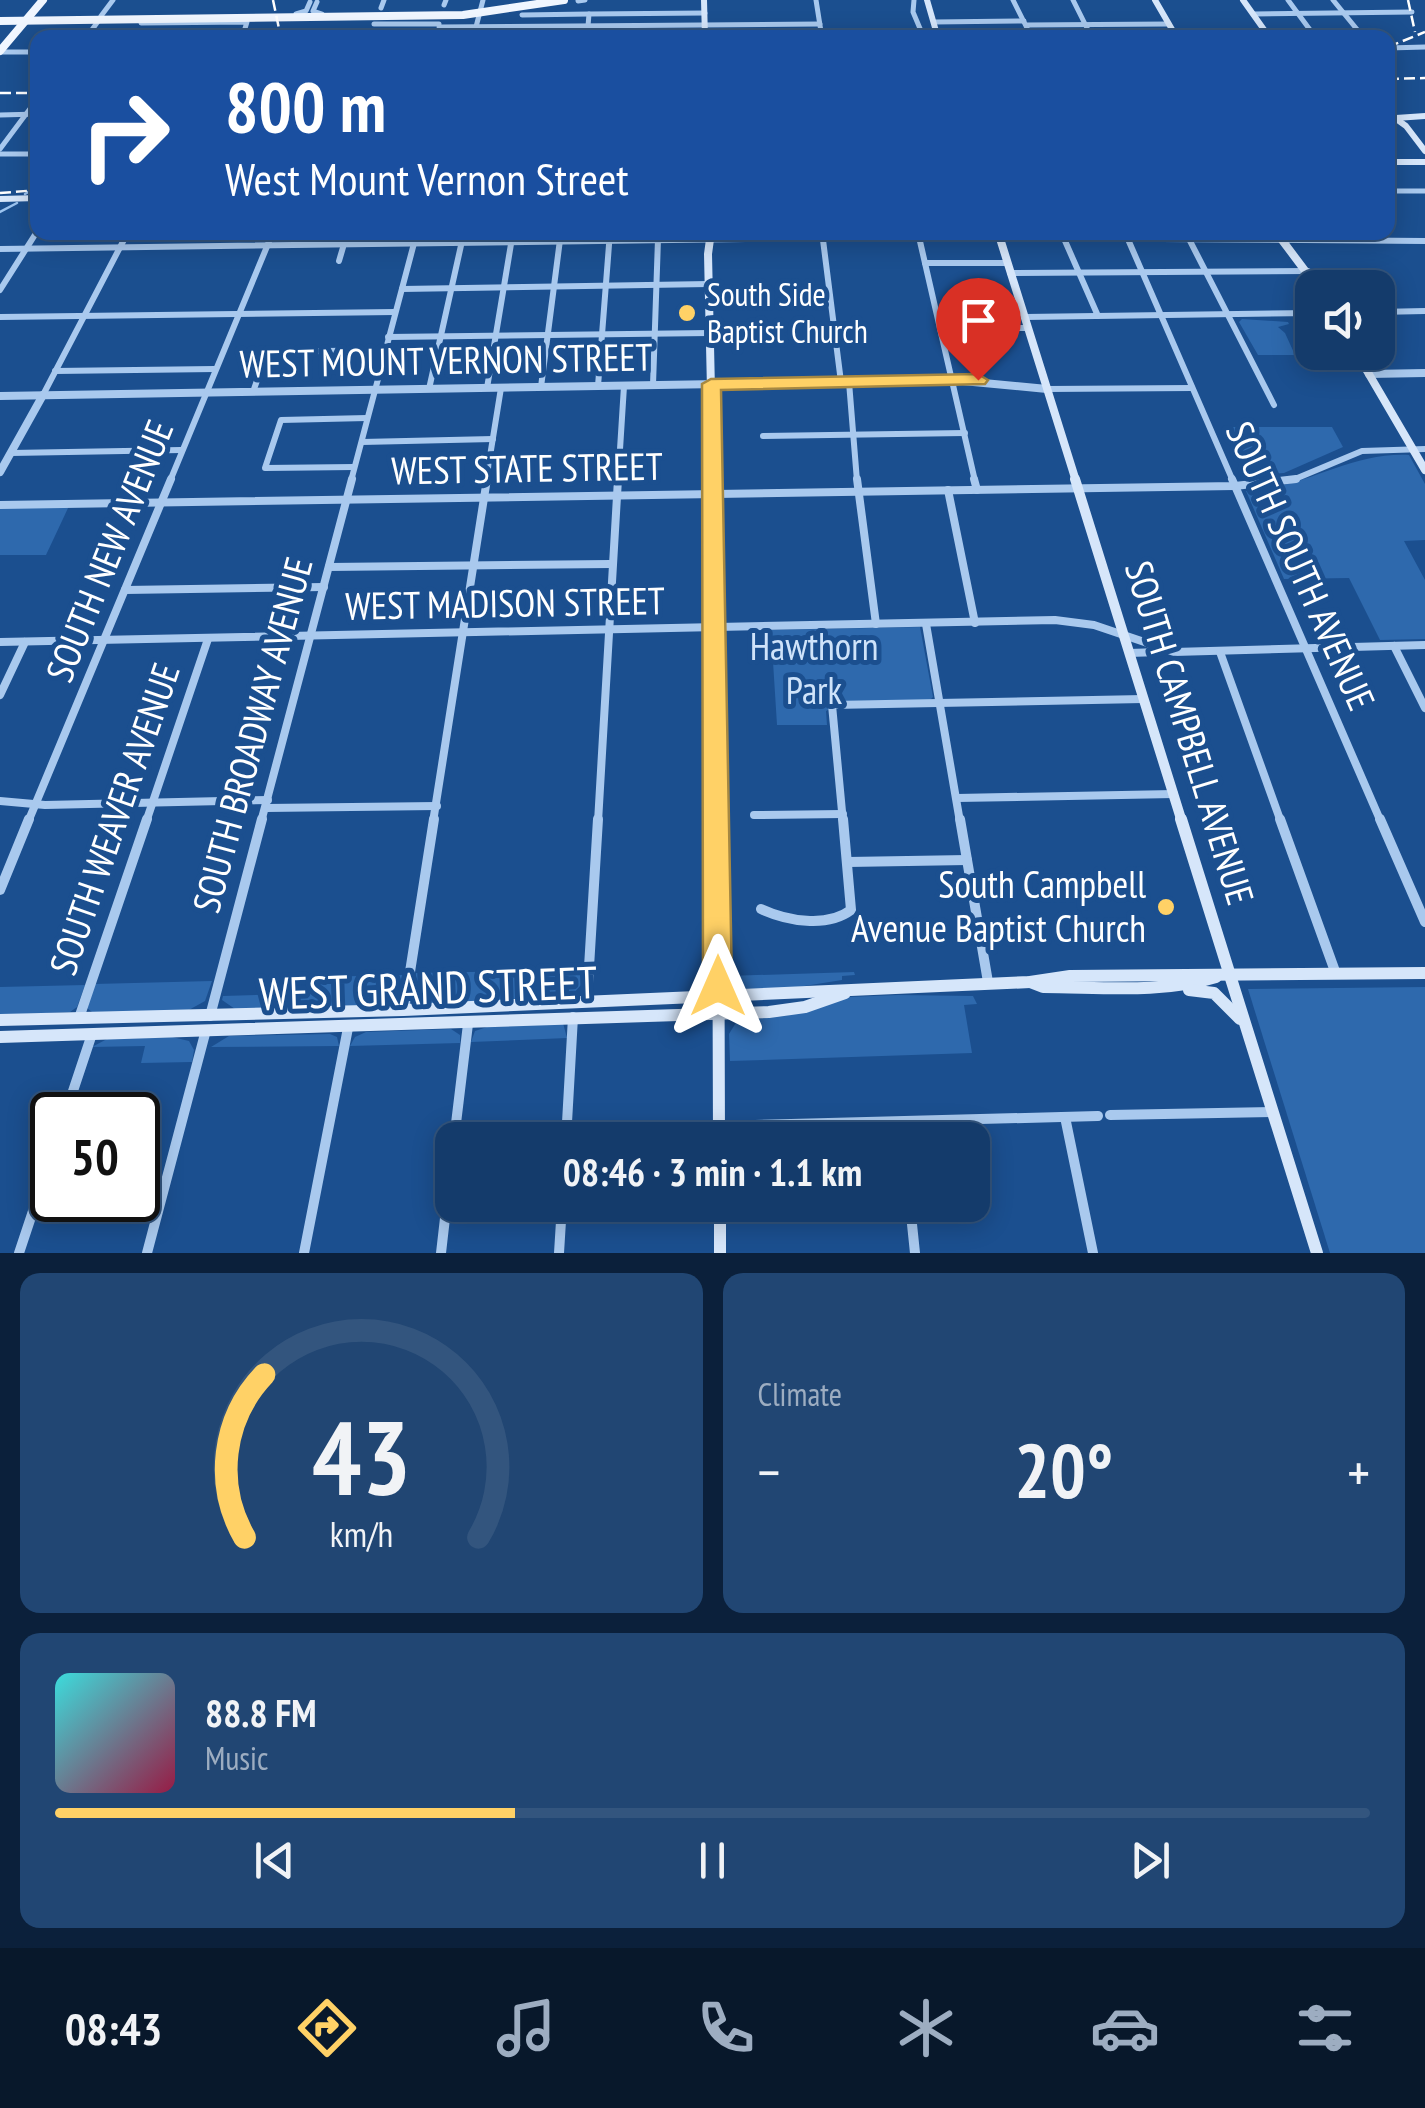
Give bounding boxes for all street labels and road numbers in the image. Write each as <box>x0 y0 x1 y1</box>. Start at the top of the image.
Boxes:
street label: WEST MOUNT VERNON STREET <box>239 331 653 388</box>
street label: SOUTH NEW AVENUE <box>34 412 183 688</box>
street label: SOUTH SOUTH AVENUE <box>1216 414 1387 717</box>
street label: WEST STATE STREET <box>391 441 663 494</box>
street label: SOUTH BROADWAY AVENUE <box>181 552 323 918</box>
street label: SOUTH CAMPBELL AVENUE <box>1115 555 1266 910</box>
street label: WEST MADISON STREET <box>345 575 665 630</box>
street label: SOUTH WEAVER AVENUE <box>37 656 190 981</box>
street label: WEST GRAND STREET <box>258 952 598 1022</box>

